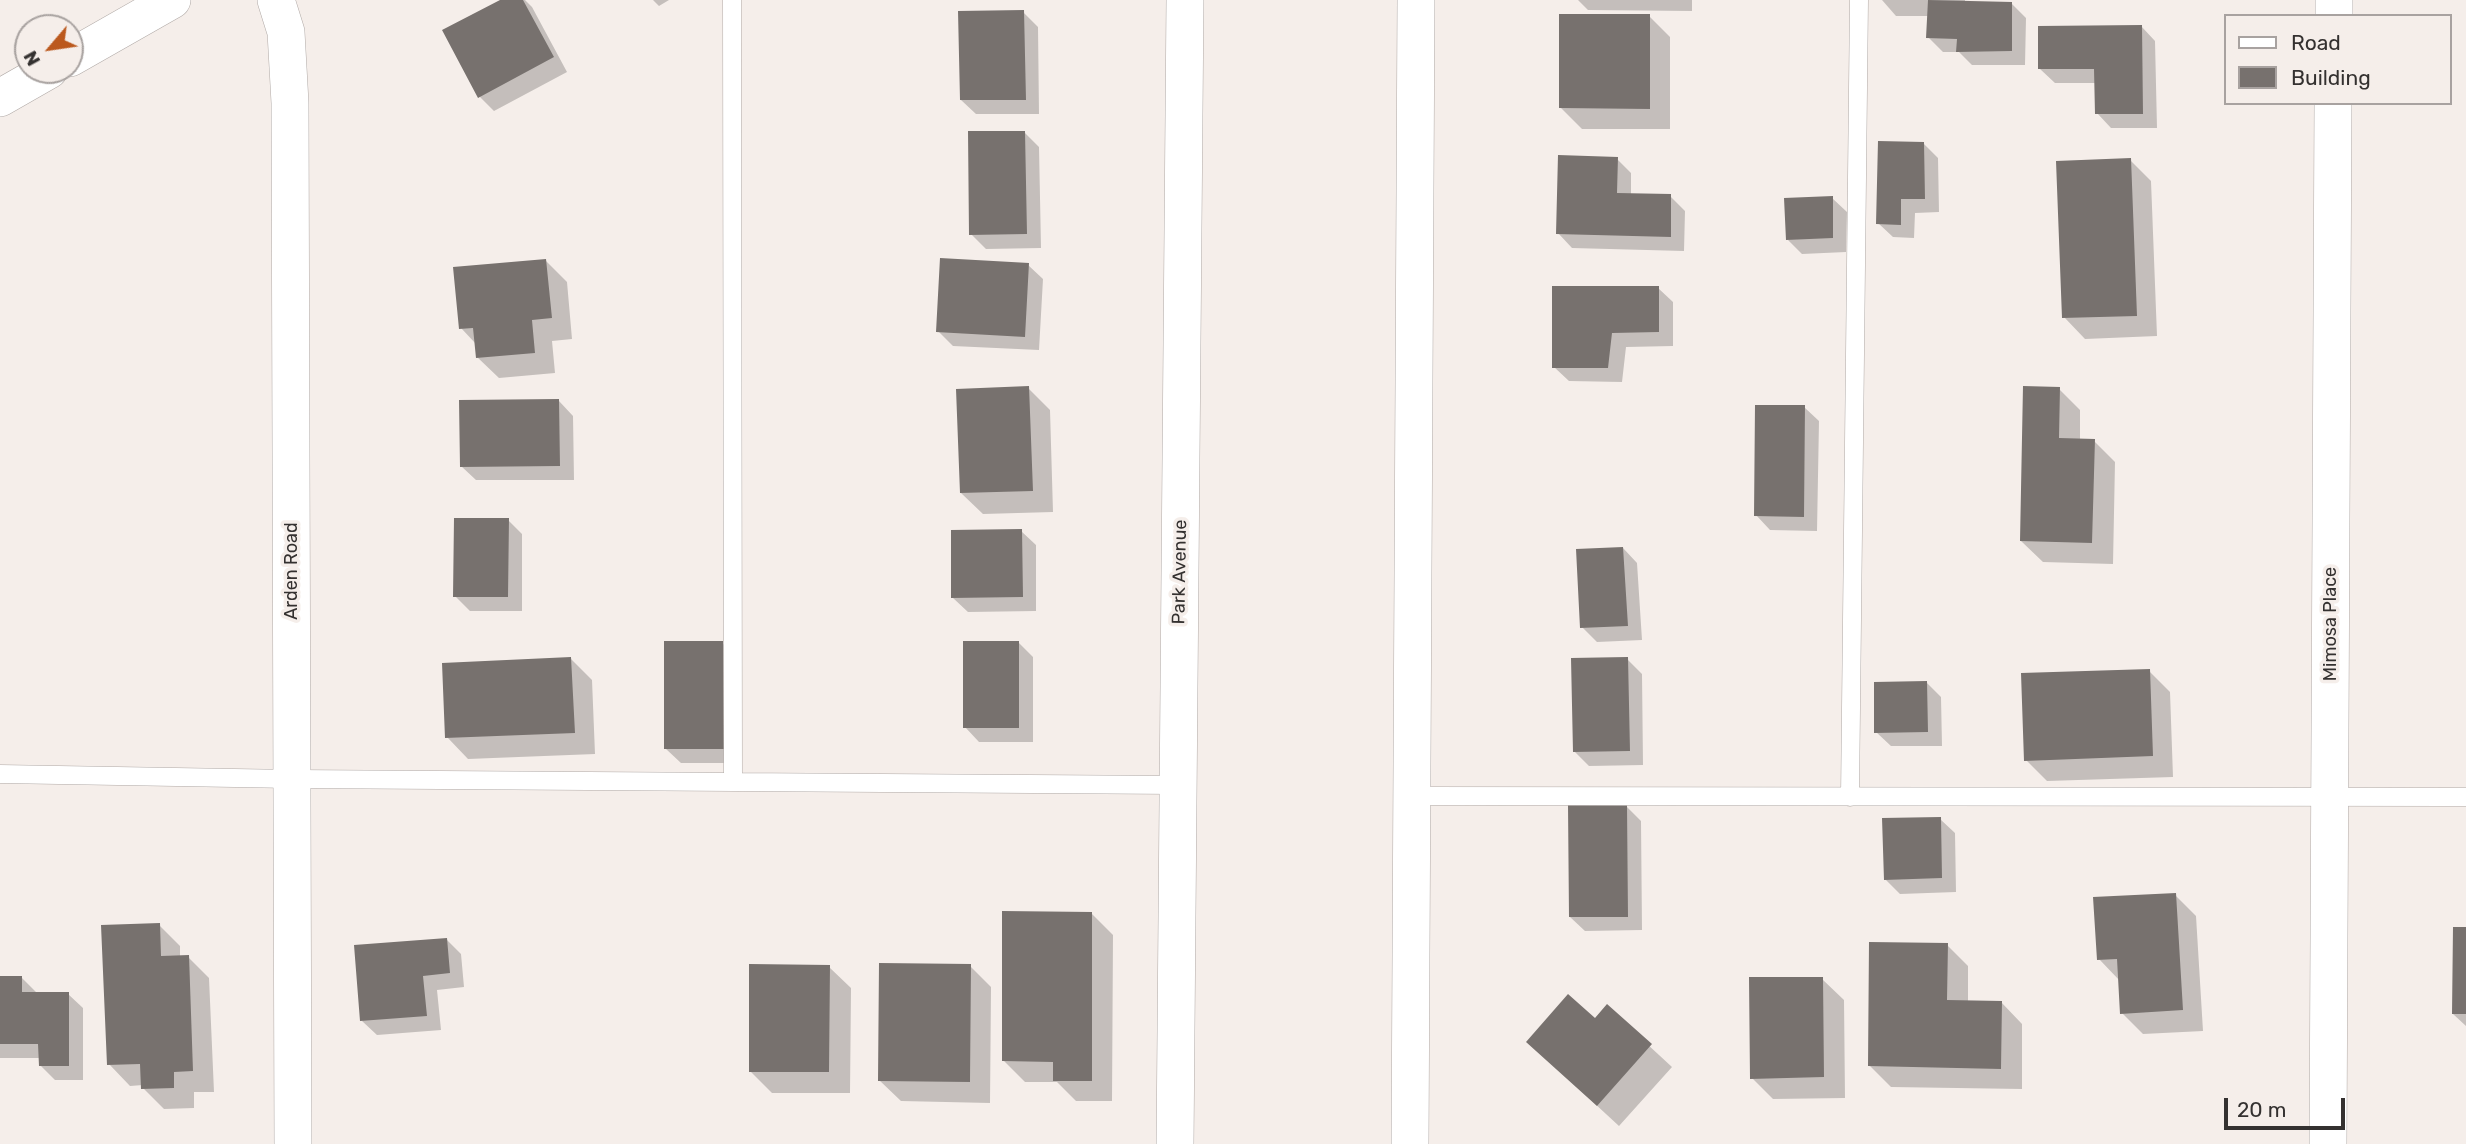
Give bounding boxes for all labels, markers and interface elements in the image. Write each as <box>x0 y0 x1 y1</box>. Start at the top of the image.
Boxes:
north arrow <box>14 14 84 84</box>
legend <box>2224 14 2452 105</box>
text: Road <box>2291 30 2341 55</box>
text: N <box>19 47 45 70</box>
text: Building <box>2291 65 2371 90</box>
street label: Park Avenue <box>1168 519 1192 625</box>
street label: Arden Road <box>281 522 303 620</box>
street label: Mimosa Place <box>2320 567 2342 681</box>
scale bar <box>2228 1084 2349 1128</box>
text: 20 m <box>2237 1097 2286 1122</box>

